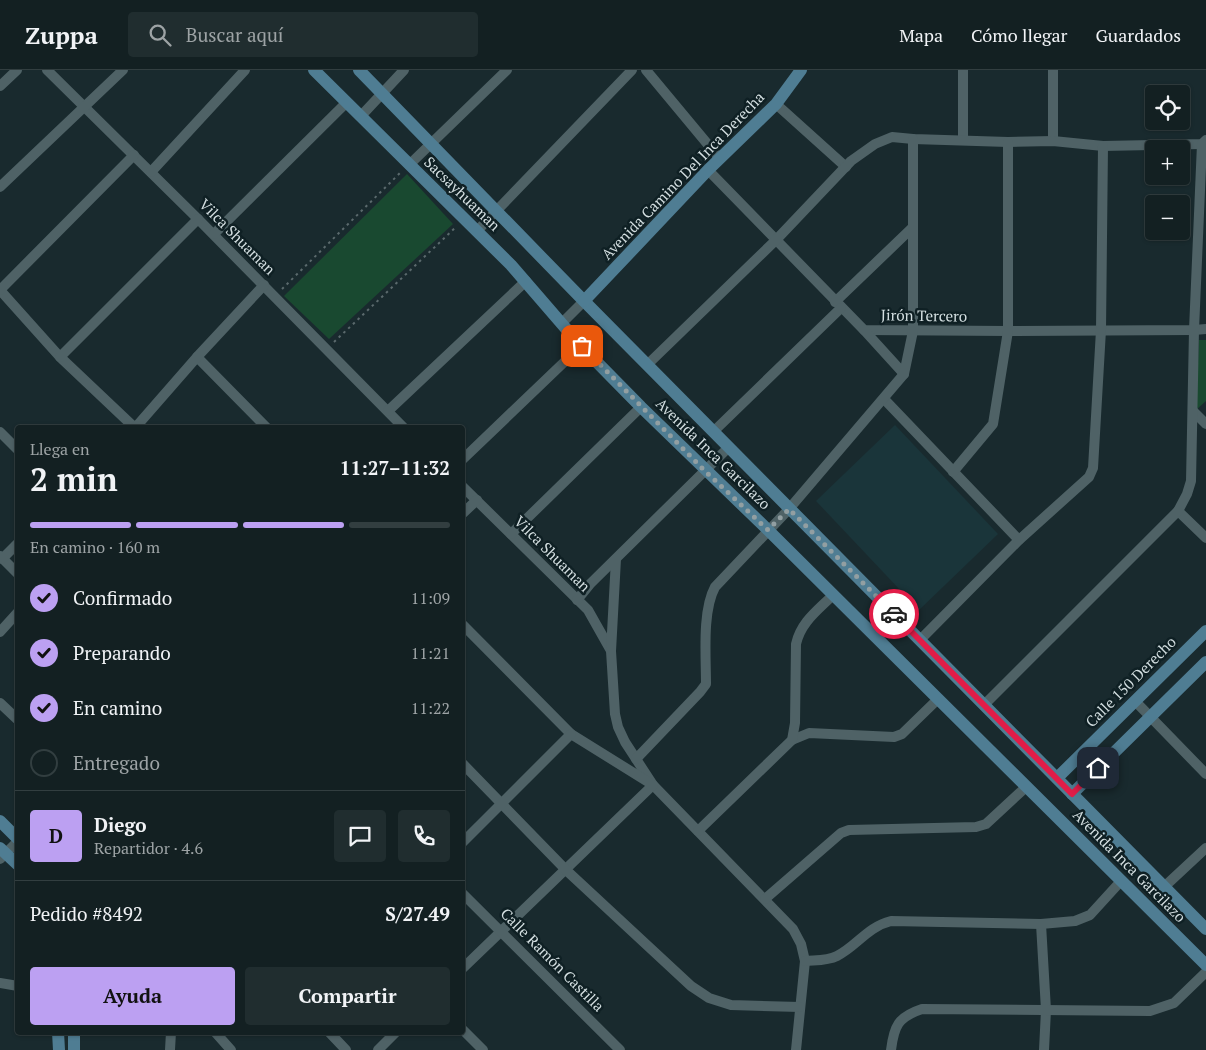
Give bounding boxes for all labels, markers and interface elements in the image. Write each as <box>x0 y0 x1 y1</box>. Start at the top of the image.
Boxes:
search box <box>128 12 478 57</box>
text: Zuppa <box>25 19 98 51</box>
icon: search <box>146 21 174 49</box>
text: Buscar aquí <box>186 22 284 47</box>
text: Mapa <box>899 23 943 47</box>
text: Cómo llegar <box>971 23 1067 47</box>
text: Guardados <box>1095 23 1181 47</box>
map controls <box>1145 85 1190 240</box>
button: locate <box>1145 85 1190 130</box>
street label: Avenida Camino Del Inca Derecha <box>597 87 768 264</box>
button: + <box>1145 140 1190 185</box>
street label: Sacsayhuaman <box>420 152 505 235</box>
street label: Vilca Shuaman <box>195 194 280 279</box>
button: − <box>1145 195 1190 240</box>
street label: Jirón Tercero <box>881 304 967 326</box>
pin <box>561 325 603 367</box>
icon: bag <box>568 332 596 360</box>
street label: Avenida Inca Garcilazo <box>652 393 775 513</box>
text: Llega en <box>30 438 90 460</box>
text: 11:27–11:32 <box>340 455 450 480</box>
text: 2 min <box>30 458 118 500</box>
street label: Vilca Shuaman <box>510 511 595 596</box>
text: En camino · 160 m <box>30 536 160 558</box>
icon: check <box>30 584 58 612</box>
text: Confirmado <box>73 585 172 610</box>
text: 11:09 <box>411 587 450 609</box>
courier <box>869 589 919 639</box>
icon: car <box>880 600 908 628</box>
street label: Calle 150 Derecho <box>1081 632 1180 731</box>
icon: check <box>30 639 58 667</box>
text: Preparando <box>73 640 171 665</box>
text: 11:21 <box>411 642 450 664</box>
icon: check <box>30 694 58 722</box>
text: En camino <box>73 695 162 720</box>
text: 11:22 <box>411 697 450 719</box>
pin <box>1077 747 1119 789</box>
text: Entregado <box>73 750 160 775</box>
icon: home <box>1084 754 1112 782</box>
street label: Avenida Inca Garcilazo <box>1069 804 1191 926</box>
button: chat <box>334 810 386 862</box>
button: phone <box>398 810 450 862</box>
text: Diego <box>94 812 147 837</box>
text: D <box>49 823 63 848</box>
text: Repartidor · 4.6 <box>94 837 203 859</box>
text: Pedido #8492 <box>30 901 143 926</box>
text: S/27.49 <box>385 901 450 926</box>
street label: Calle Ramón Castilla <box>497 903 609 1016</box>
button: Ayuda <box>30 967 235 1025</box>
button: Compartir <box>245 967 450 1025</box>

